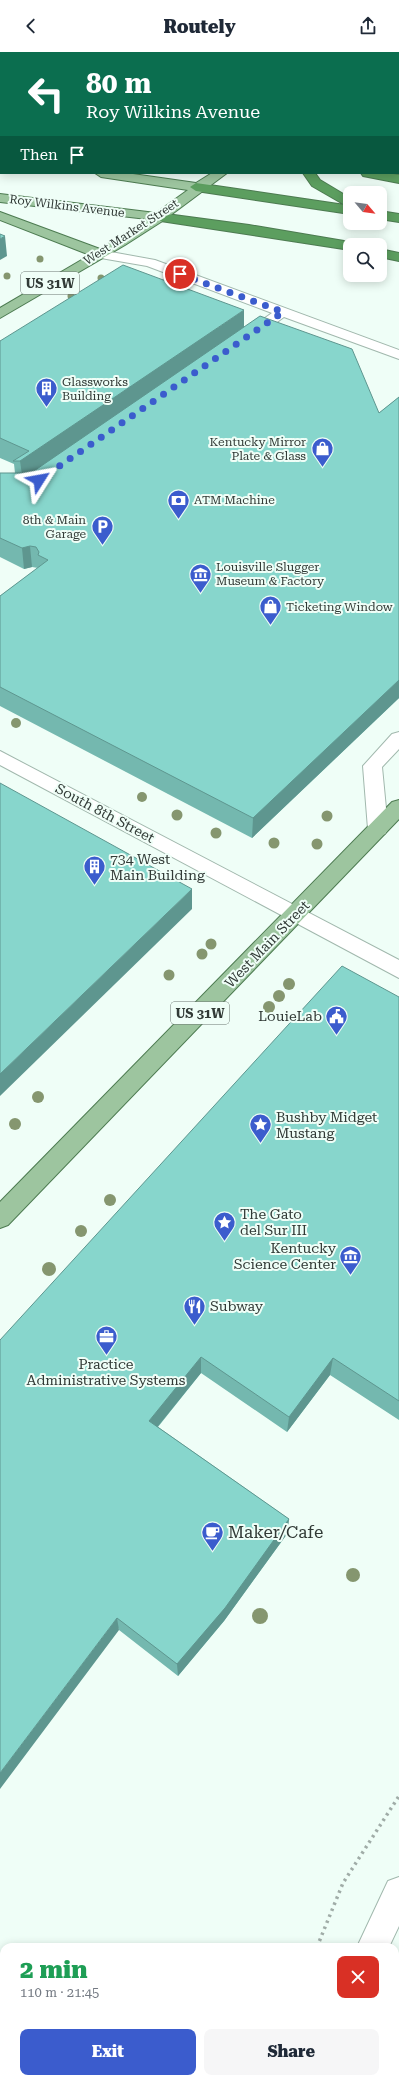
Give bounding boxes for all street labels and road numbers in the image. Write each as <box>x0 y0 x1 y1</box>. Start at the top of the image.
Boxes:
street label: Roy Wilkins Avenue <box>9 192 126 220</box>
street label: West Market Street <box>81 196 181 268</box>
road number: US 31W <box>21 272 79 294</box>
street label: South 8th Street <box>53 780 157 846</box>
street label: West Main Street <box>221 897 313 991</box>
road number: US 31W <box>171 1002 229 1024</box>

